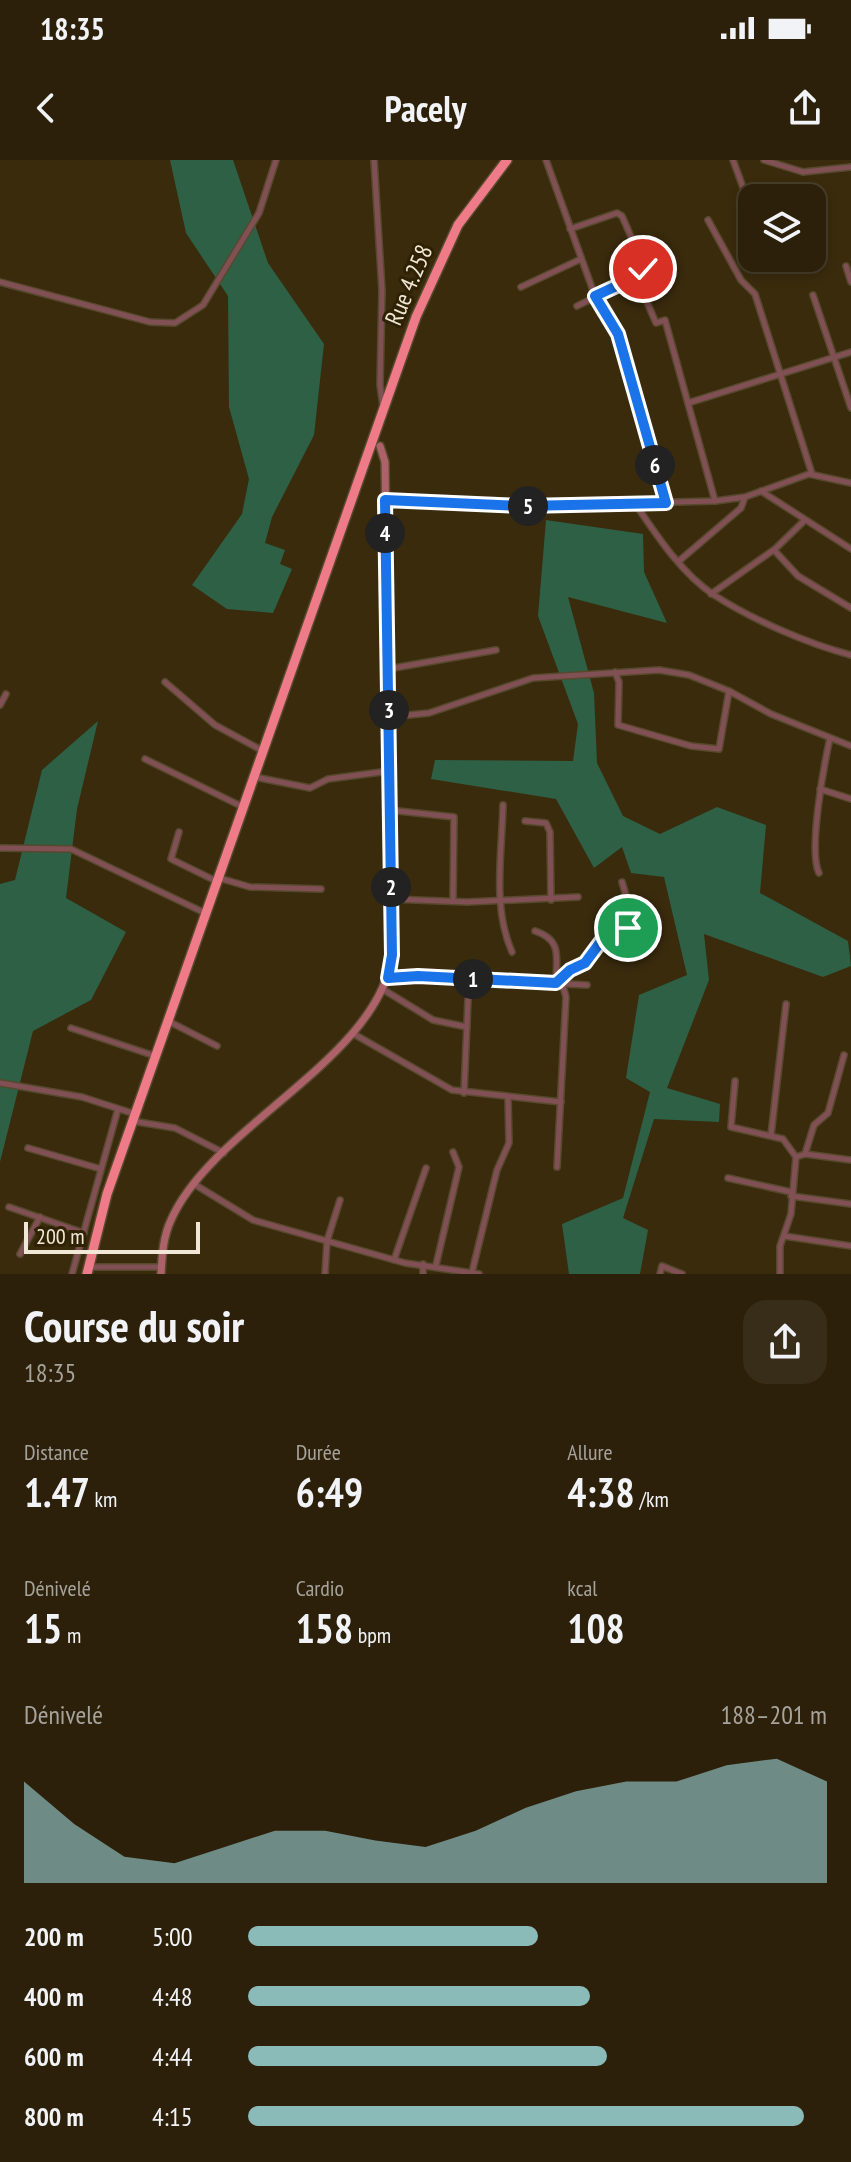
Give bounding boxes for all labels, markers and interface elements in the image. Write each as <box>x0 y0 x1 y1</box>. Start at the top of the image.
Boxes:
text: 18:35 <box>40 9 105 48</box>
text: Pacely <box>385 85 466 132</box>
icon: back <box>24 86 68 130</box>
icon: share <box>783 86 827 130</box>
map controls <box>738 184 826 272</box>
button: layers <box>738 184 826 272</box>
pin <box>609 235 677 303</box>
street label: Rue 4.258 <box>378 240 439 330</box>
icon: check <box>621 247 665 291</box>
pin: 6 <box>635 445 675 485</box>
text: 6 <box>650 451 660 479</box>
pin: 5 <box>508 486 548 526</box>
text: 5 <box>523 492 533 520</box>
pin: 4 <box>365 513 405 553</box>
text: 4 <box>380 519 390 547</box>
pin: 3 <box>369 690 409 730</box>
text: 3 <box>384 696 394 724</box>
pin: 2 <box>371 867 411 907</box>
text: 2 <box>386 873 396 901</box>
pin <box>594 894 662 962</box>
icon: arrive <box>606 906 650 950</box>
pin: 1 <box>453 959 493 999</box>
text: 1 <box>468 965 478 993</box>
scale bar <box>24 1218 200 1254</box>
text: 200 m <box>36 1222 85 1250</box>
text: Course du soir <box>24 1297 244 1354</box>
button: share <box>743 1300 827 1384</box>
text: 18:35 <box>24 1356 76 1389</box>
text: Distance <box>24 1438 89 1466</box>
text: Durée <box>296 1438 341 1466</box>
text: Allure <box>567 1438 613 1466</box>
text: 1.47 <box>24 1466 90 1518</box>
text: 6:49 <box>296 1466 363 1518</box>
text: 4:38 <box>567 1466 635 1518</box>
text: km <box>90 1485 117 1513</box>
text: /km <box>635 1485 669 1513</box>
text: Dénivelé <box>24 1574 91 1602</box>
text: Cardio <box>296 1574 344 1602</box>
text: kcal <box>567 1574 597 1602</box>
text: 15 <box>24 1602 62 1654</box>
text: 158 <box>296 1602 353 1654</box>
text: 108 <box>567 1602 625 1654</box>
text: m <box>62 1621 81 1649</box>
text: bpm <box>353 1621 391 1649</box>
text: Dénivelé <box>24 1698 103 1731</box>
text: 188–201 m <box>721 1698 827 1731</box>
text: 200 m <box>24 1920 84 1953</box>
text: 5:00 <box>152 1920 192 1953</box>
text: 400 m <box>24 1980 84 2013</box>
text: 4:48 <box>152 1980 192 2013</box>
text: 600 m <box>24 2040 84 2073</box>
text: 4:44 <box>152 2040 192 2073</box>
text: 800 m <box>24 2100 84 2133</box>
text: 4:15 <box>152 2100 192 2133</box>

